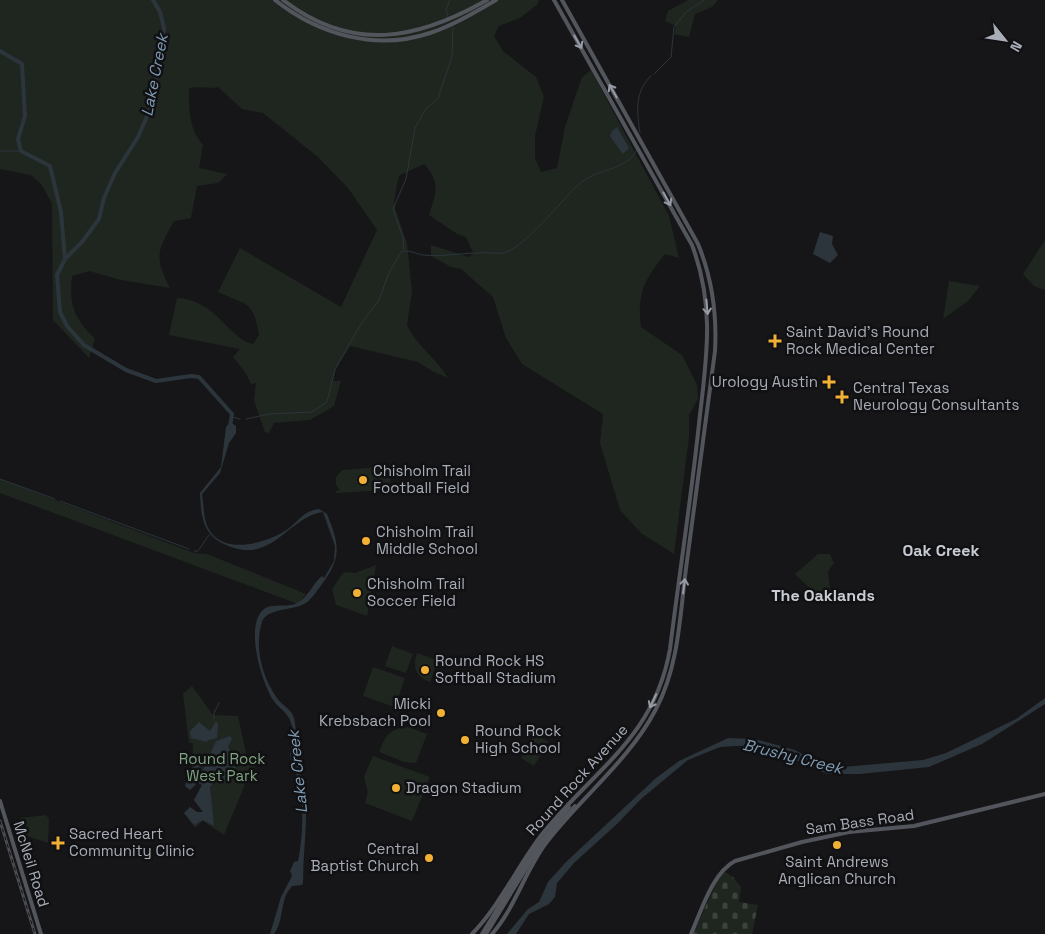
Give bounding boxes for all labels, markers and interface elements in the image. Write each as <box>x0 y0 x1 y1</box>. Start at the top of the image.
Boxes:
north arrow <box>980 15 1030 65</box>
water label: Lake Creek <box>136 30 173 118</box>
one-way arrow <box>573 35 583 50</box>
text: N <box>1006 38 1026 55</box>
one-way arrow <box>608 84 618 99</box>
one-way arrow <box>662 191 672 206</box>
one-way arrow <box>702 299 712 315</box>
place label: Saint David's Round Rock Medical Center <box>786 322 935 358</box>
marker: Saint David's Round Rock Medical Center <box>768 334 782 348</box>
place label: Urology Austin <box>712 372 818 391</box>
marker: Urology Austin <box>822 375 836 389</box>
place label: Central Texas Neurology Consultants <box>853 378 1020 414</box>
marker: Central Texas Neurology Consultants <box>835 390 849 404</box>
place label: Chisholm Trail Football Field <box>373 461 471 497</box>
marker: Chisholm Trail Football Field <box>357 474 369 486</box>
place label: Chisholm Trail Middle School <box>376 522 478 558</box>
marker: Chisholm Trail Middle School <box>360 535 372 547</box>
district label: Oak Creek <box>903 540 980 561</box>
place label: Chisholm Trail Soccer Field <box>367 574 465 610</box>
one-way arrow <box>679 579 689 595</box>
district label: The Oaklands <box>771 585 875 606</box>
marker: Chisholm Trail Soccer Field <box>351 587 363 599</box>
place label: Round Rock HS Softball Stadium <box>435 651 556 687</box>
marker: Round Rock HS Softball Stadium <box>419 664 431 676</box>
one-way arrow <box>648 693 658 708</box>
place label: Micki Krebsbach Pool <box>319 694 431 730</box>
marker: Micki Krebsbach Pool <box>435 707 447 719</box>
street label: Round Rock Avenue <box>522 720 632 839</box>
place label: Round Rock High School <box>475 721 561 757</box>
water label: Lake Creek <box>282 727 312 814</box>
marker: Round Rock High School <box>459 734 471 746</box>
water label: Brushy Creek <box>741 734 847 780</box>
park label: Round Rock West Park <box>179 749 265 785</box>
place label: Dragon Stadium <box>406 778 522 797</box>
marker: Dragon Stadium <box>390 782 402 794</box>
street label: Sam Bass Road <box>804 804 915 839</box>
street label: McNeil Road <box>9 819 54 909</box>
place label: Sacred Heart Community Clinic <box>69 824 194 860</box>
marker: Sacred Heart Community Clinic <box>51 836 65 850</box>
place label: Central Baptist Church <box>311 839 419 875</box>
marker: Saint Andrews Anglican Church <box>831 839 843 851</box>
marker: Central Baptist Church <box>423 852 435 864</box>
place label: Saint Andrews Anglican Church <box>778 852 896 888</box>

